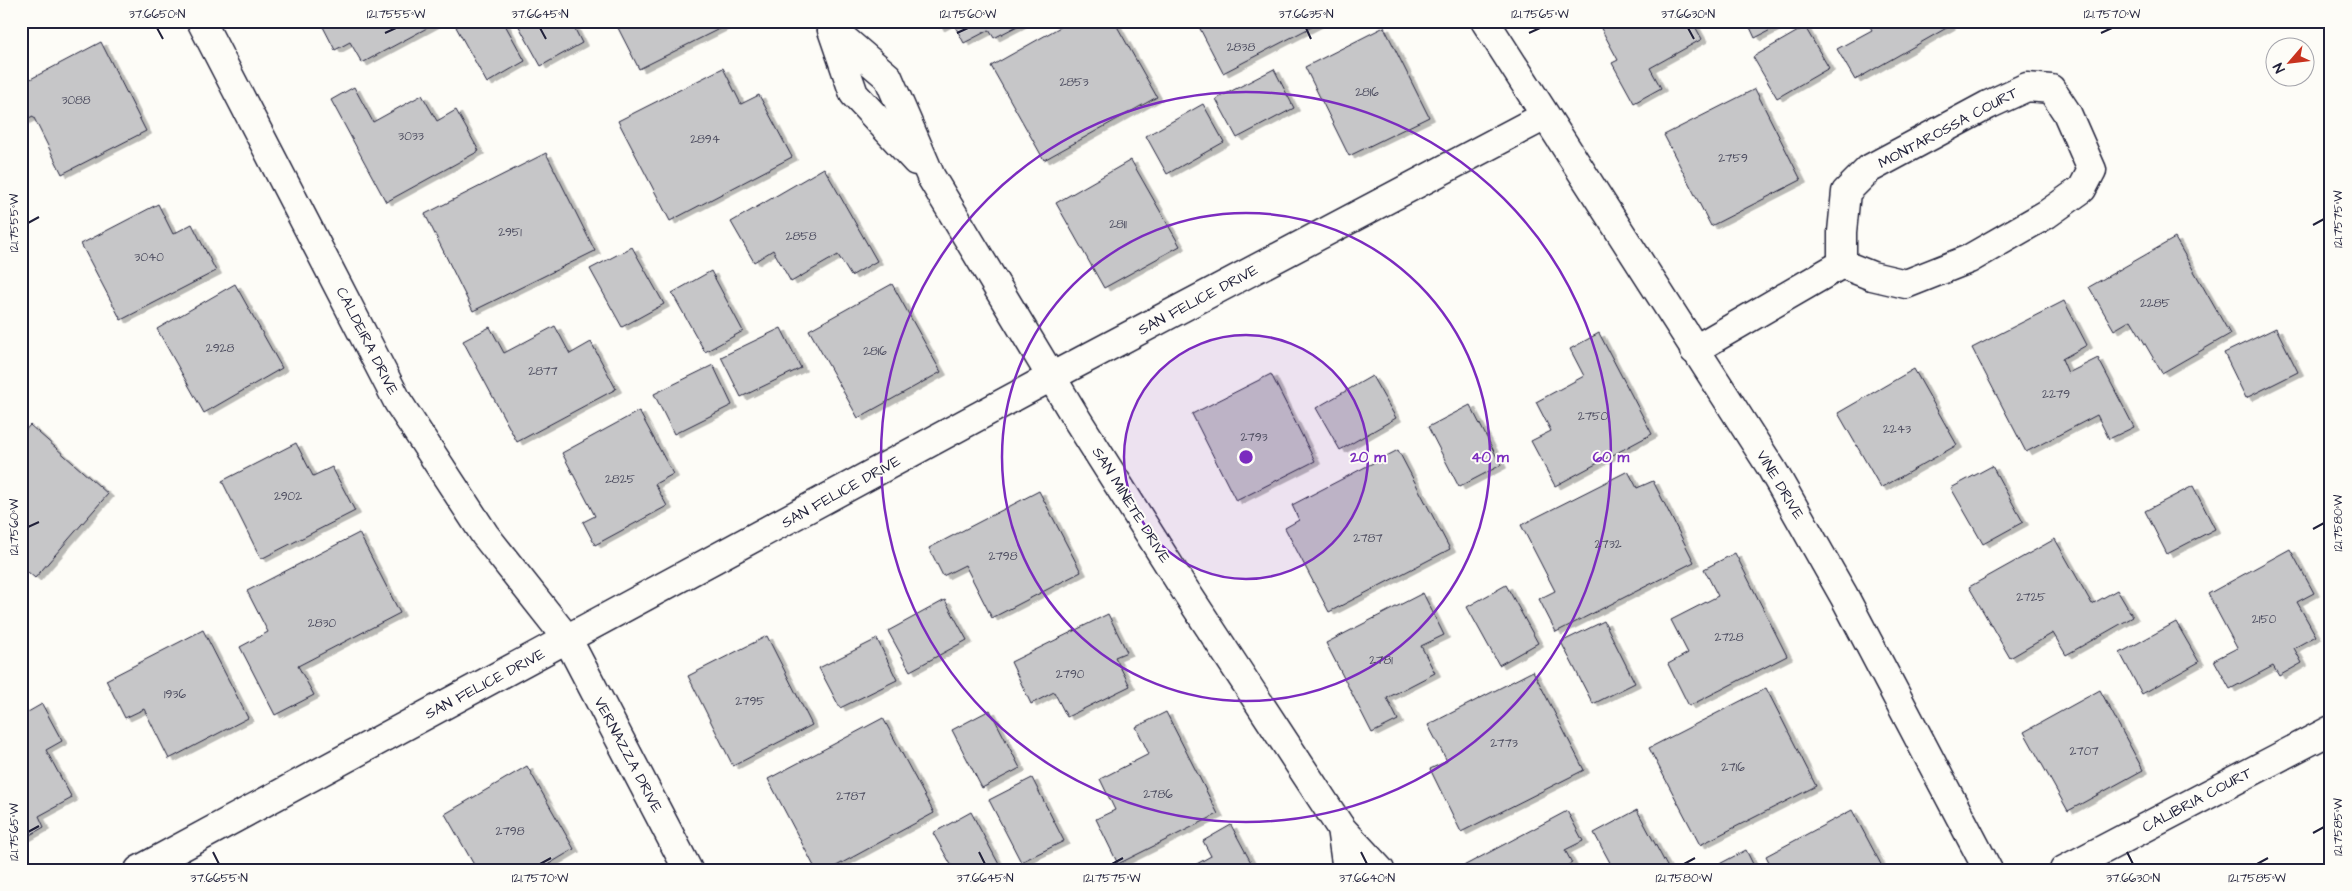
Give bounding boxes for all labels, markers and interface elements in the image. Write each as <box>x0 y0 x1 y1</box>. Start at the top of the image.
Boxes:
text: 37.6650°N <box>129 6 186 23</box>
text: 121.7555°W <box>367 6 426 23</box>
text: 37.6645°N <box>511 6 569 23</box>
text: 121.7560°W <box>940 6 997 23</box>
text: 37.6635°N <box>1279 6 1334 23</box>
text: 121.7565°W <box>1511 6 1569 23</box>
text: 37.6630°N <box>1661 6 1716 23</box>
text: 121.7570°W <box>2084 6 2141 23</box>
north arrow <box>2264 38 2314 88</box>
house number: 2838 <box>1227 39 1255 56</box>
text: N <box>2268 59 2290 76</box>
house number: 2853 <box>1059 74 1089 91</box>
street label: MONTAROSSA COURT <box>1874 82 2022 174</box>
house number: 2816 <box>1355 84 1379 101</box>
house number: 3088 <box>61 92 91 109</box>
house number: 3033 <box>398 128 424 145</box>
house number: 2894 <box>690 131 720 148</box>
house number: 2759 <box>1718 150 1748 167</box>
text: 121.7575°W <box>2330 190 2347 248</box>
text: 121.7555°W <box>6 193 23 252</box>
house number: 2811 <box>1109 216 1127 233</box>
house number: 2951 <box>498 224 522 241</box>
house number: 2858 <box>786 228 817 245</box>
house number: 3040 <box>134 249 164 266</box>
street label: SAN FELICE DRIVE <box>1134 259 1262 341</box>
street label: CALDEIRA DRIVE <box>331 283 403 399</box>
house number: 2285 <box>2140 295 2171 312</box>
house number: 2928 <box>206 340 234 357</box>
house number: 2816 <box>863 343 887 360</box>
house number: 2877 <box>528 363 558 380</box>
house number: 2279 <box>2042 386 2070 403</box>
house number: 2750 <box>1578 408 1609 425</box>
house number: 2243 <box>1883 421 1911 438</box>
house number: 2793 <box>1240 429 1268 446</box>
street label: SAN MINETE DRIVE <box>1087 443 1175 567</box>
text: 20 m <box>1349 447 1386 468</box>
text: 40 m <box>1471 447 1509 468</box>
text: 60 m <box>1593 447 1630 468</box>
street label: VINE DRIVE <box>1751 447 1809 523</box>
centre of rings <box>1237 448 1255 466</box>
street label: SAN FELICE DRIVE <box>778 451 904 533</box>
house number: 2825 <box>605 471 636 488</box>
house number: 2902 <box>274 488 302 505</box>
text: 121.7580°W <box>2330 494 2347 551</box>
text: 121.7560°W <box>6 498 23 555</box>
house number: 2787 <box>1353 530 1383 547</box>
house number: 2732 <box>1594 536 1622 553</box>
house number: 2798 <box>989 548 1018 565</box>
house number: 2725 <box>2016 589 2046 606</box>
house number: 2150 <box>2252 611 2277 628</box>
house number: 2830 <box>308 615 337 632</box>
house number: 2728 <box>1715 629 1744 646</box>
street label: SAN FELICE DRIVE <box>421 643 549 725</box>
house number: 2781 <box>1369 652 1393 669</box>
house number: 2790 <box>1056 666 1085 683</box>
house number: 1936 <box>164 686 186 703</box>
house number: 2795 <box>735 693 765 710</box>
street label: VERNAZZA DRIVE <box>589 694 667 817</box>
house number: 2773 <box>1490 735 1518 752</box>
house number: 2707 <box>2069 743 2099 760</box>
house number: 2716 <box>1721 759 1745 776</box>
street label: CALIBRIA COURT <box>2139 762 2256 838</box>
house number: 2786 <box>1143 786 1173 803</box>
house number: 2787 <box>836 788 866 805</box>
text: 121.7585°W <box>2330 797 2347 856</box>
text: 121.7565°W <box>6 803 23 861</box>
house number: 2798 <box>496 823 525 840</box>
text: 37.6655°N <box>190 870 248 887</box>
text: 121.7570°W <box>512 870 569 887</box>
text: 37.6645°N <box>956 870 1014 887</box>
text: 121.7575°W <box>1083 870 1141 887</box>
text: 37.6640°N <box>1339 870 1396 887</box>
text: 121.7580°W <box>1656 870 1713 887</box>
text: 37.6630°N <box>2106 870 2161 887</box>
text: 121.7585°W <box>2228 870 2287 887</box>

